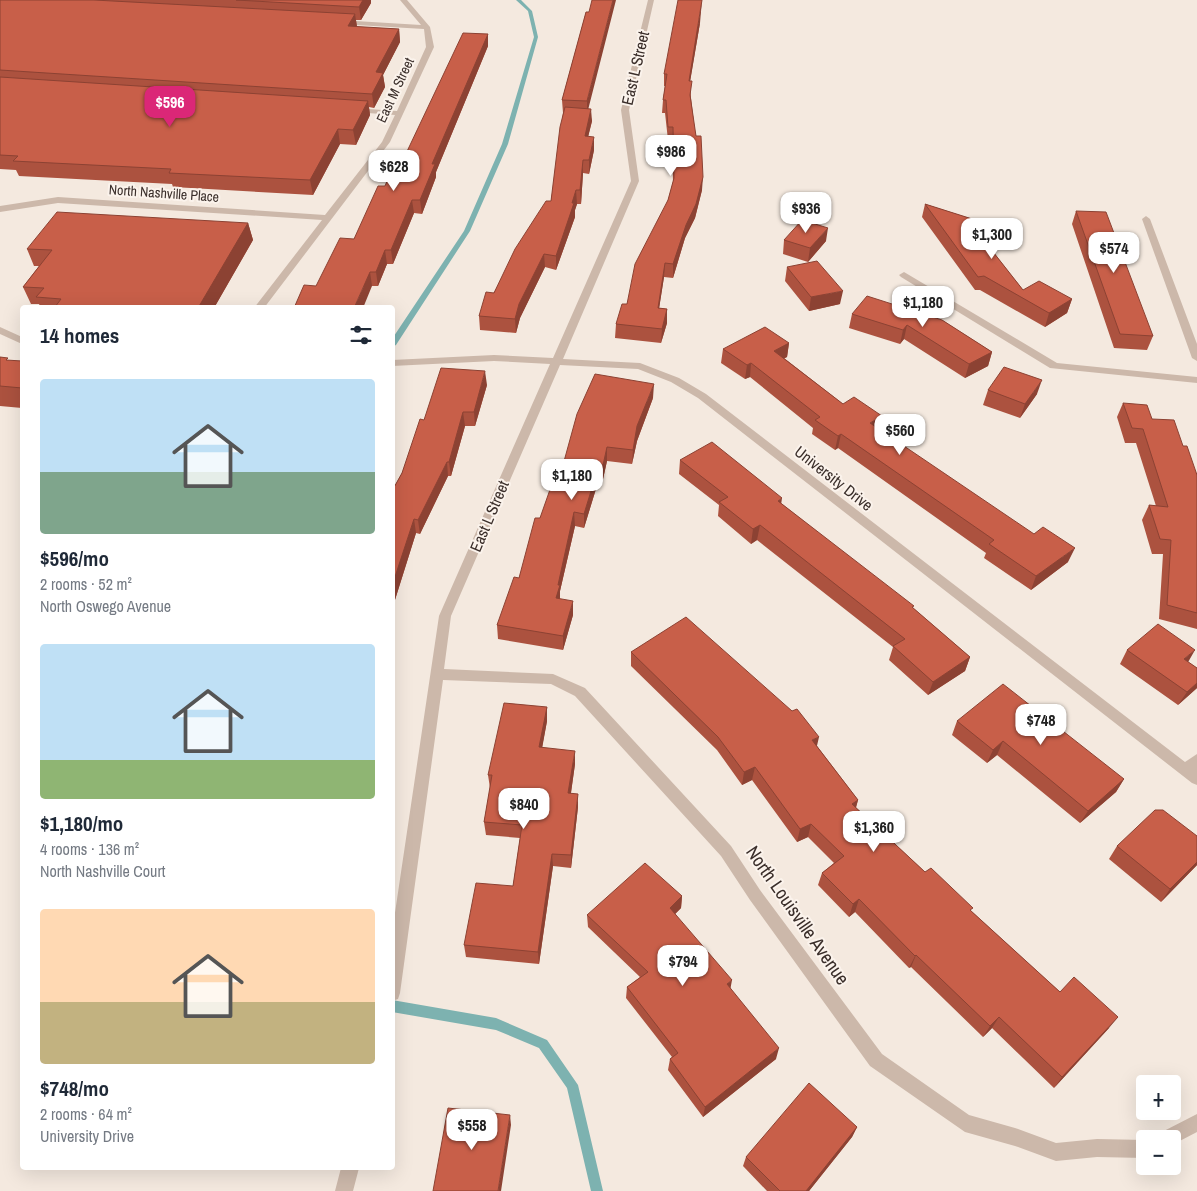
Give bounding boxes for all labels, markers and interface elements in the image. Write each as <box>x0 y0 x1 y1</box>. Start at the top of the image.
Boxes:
street label: East L Street <box>616 28 654 107</box>
street label: East M Street <box>372 55 418 125</box>
pin: $596 <box>140 86 200 128</box>
text: $596 <box>155 91 185 113</box>
pin: $986 <box>641 134 701 177</box>
text: $986 <box>656 140 686 162</box>
pin: $628 <box>364 150 424 192</box>
text: $628 <box>379 155 409 177</box>
street label: North Nashville Place <box>108 180 220 206</box>
pin: $936 <box>776 192 836 234</box>
text: $936 <box>791 197 821 219</box>
pin: $1,300 <box>951 218 1033 260</box>
text: $1,300 <box>972 223 1012 245</box>
pin: $574 <box>1084 232 1144 274</box>
text: $574 <box>1099 237 1129 259</box>
pin: $1,180 <box>882 286 964 328</box>
text: $1,180 <box>903 291 943 313</box>
text: 14 homes <box>40 321 119 350</box>
icon: filters <box>347 321 375 349</box>
icon: home <box>163 411 253 501</box>
pin: $560 <box>870 414 930 456</box>
text: $560 <box>885 419 915 441</box>
street label: University Drive <box>790 440 878 516</box>
pin: $1,180 <box>531 458 613 501</box>
text: $1,180 <box>552 464 592 486</box>
street label: East L Street <box>464 477 514 555</box>
text: $596/mo <box>40 544 109 573</box>
text: 2 rooms · 52 m² <box>40 573 132 595</box>
text: North Oswego Avenue <box>40 595 171 617</box>
icon: home <box>163 676 253 766</box>
pin: $748 <box>1011 704 1071 746</box>
text: $748 <box>1026 709 1056 731</box>
pin: $840 <box>494 788 554 830</box>
text: $840 <box>509 793 539 815</box>
text: $1,180/mo <box>40 809 123 838</box>
pin: $1,360 <box>833 810 915 853</box>
text: $1,360 <box>854 816 894 838</box>
text: 4 rooms · 136 m² <box>40 838 139 860</box>
street label: North Louisville Avenue <box>740 840 856 990</box>
text: North Nashville Court <box>40 860 165 882</box>
icon: home <box>163 941 253 1031</box>
pin: $794 <box>653 944 713 987</box>
text: $794 <box>668 950 698 972</box>
text: $748/mo <box>40 1074 109 1103</box>
map controls <box>1136 1075 1181 1175</box>
button: + <box>1136 1075 1181 1120</box>
text: 2 rooms · 64 m² <box>40 1103 132 1125</box>
pin: $558 <box>442 1108 502 1151</box>
text: $558 <box>457 1114 487 1136</box>
text: University Drive <box>40 1125 134 1147</box>
button: − <box>1136 1130 1181 1175</box>

